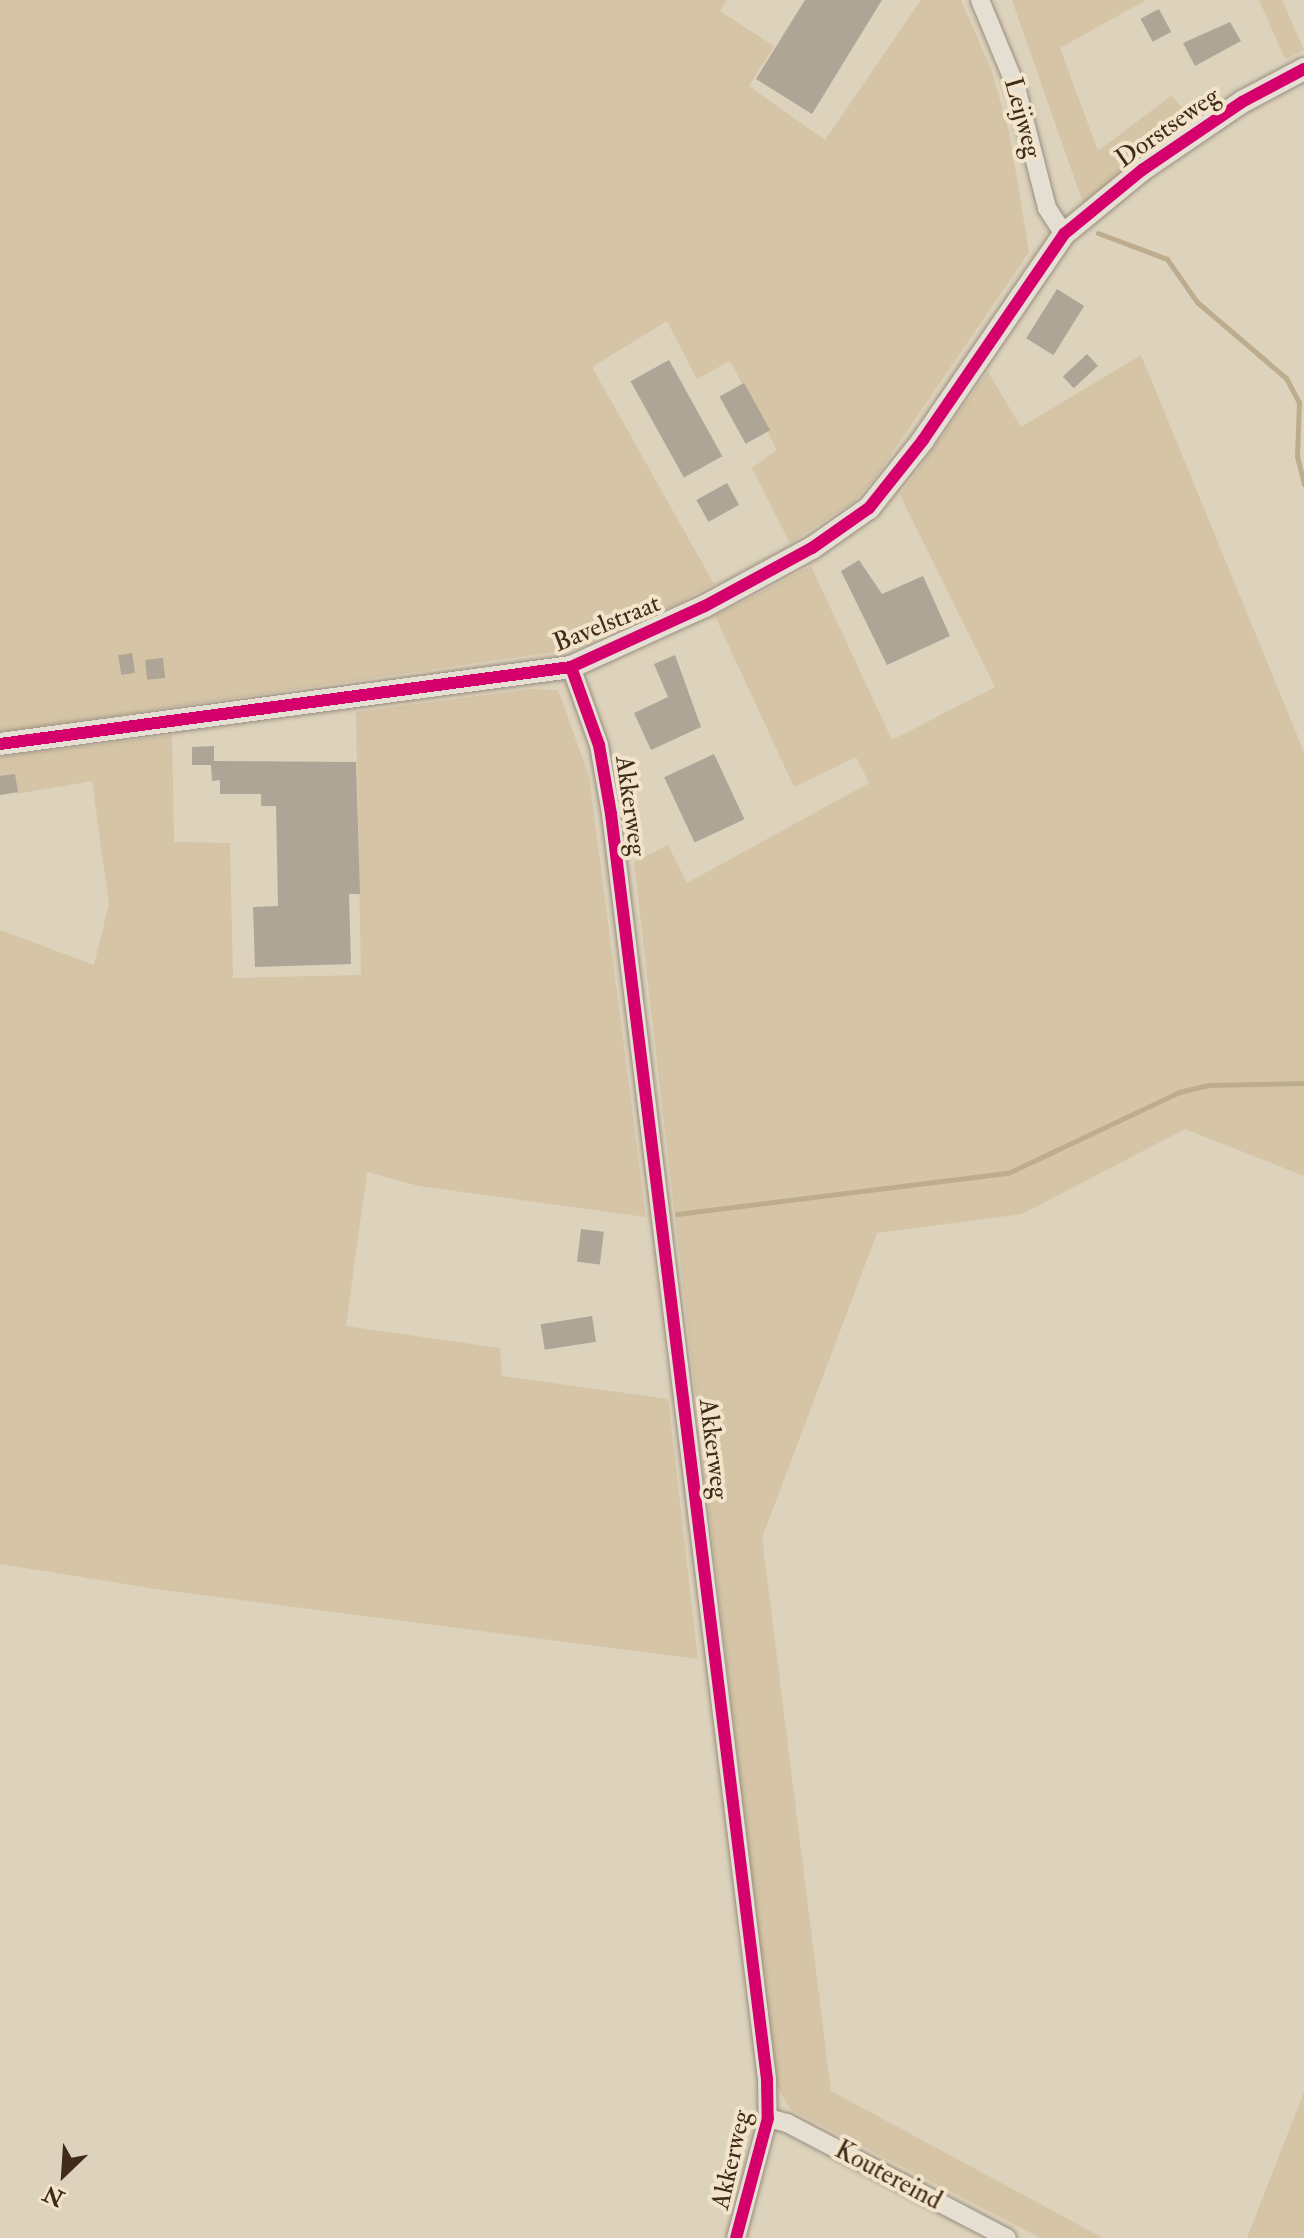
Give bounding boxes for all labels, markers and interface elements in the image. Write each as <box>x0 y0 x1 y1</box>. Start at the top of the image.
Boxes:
street label: Leijweg <box>996 74 1048 162</box>
street label: Dorstseweg <box>1110 81 1226 175</box>
street label: Bavelstraat <box>549 588 665 660</box>
street label: Akkerweg <box>608 754 652 858</box>
street label: Akkerweg <box>691 1397 735 1501</box>
street label: Akkerweg <box>705 2107 759 2213</box>
north arrow <box>24 2134 104 2214</box>
street label: Koutereind <box>829 2135 947 2217</box>
text: N <box>39 2179 69 2213</box>

